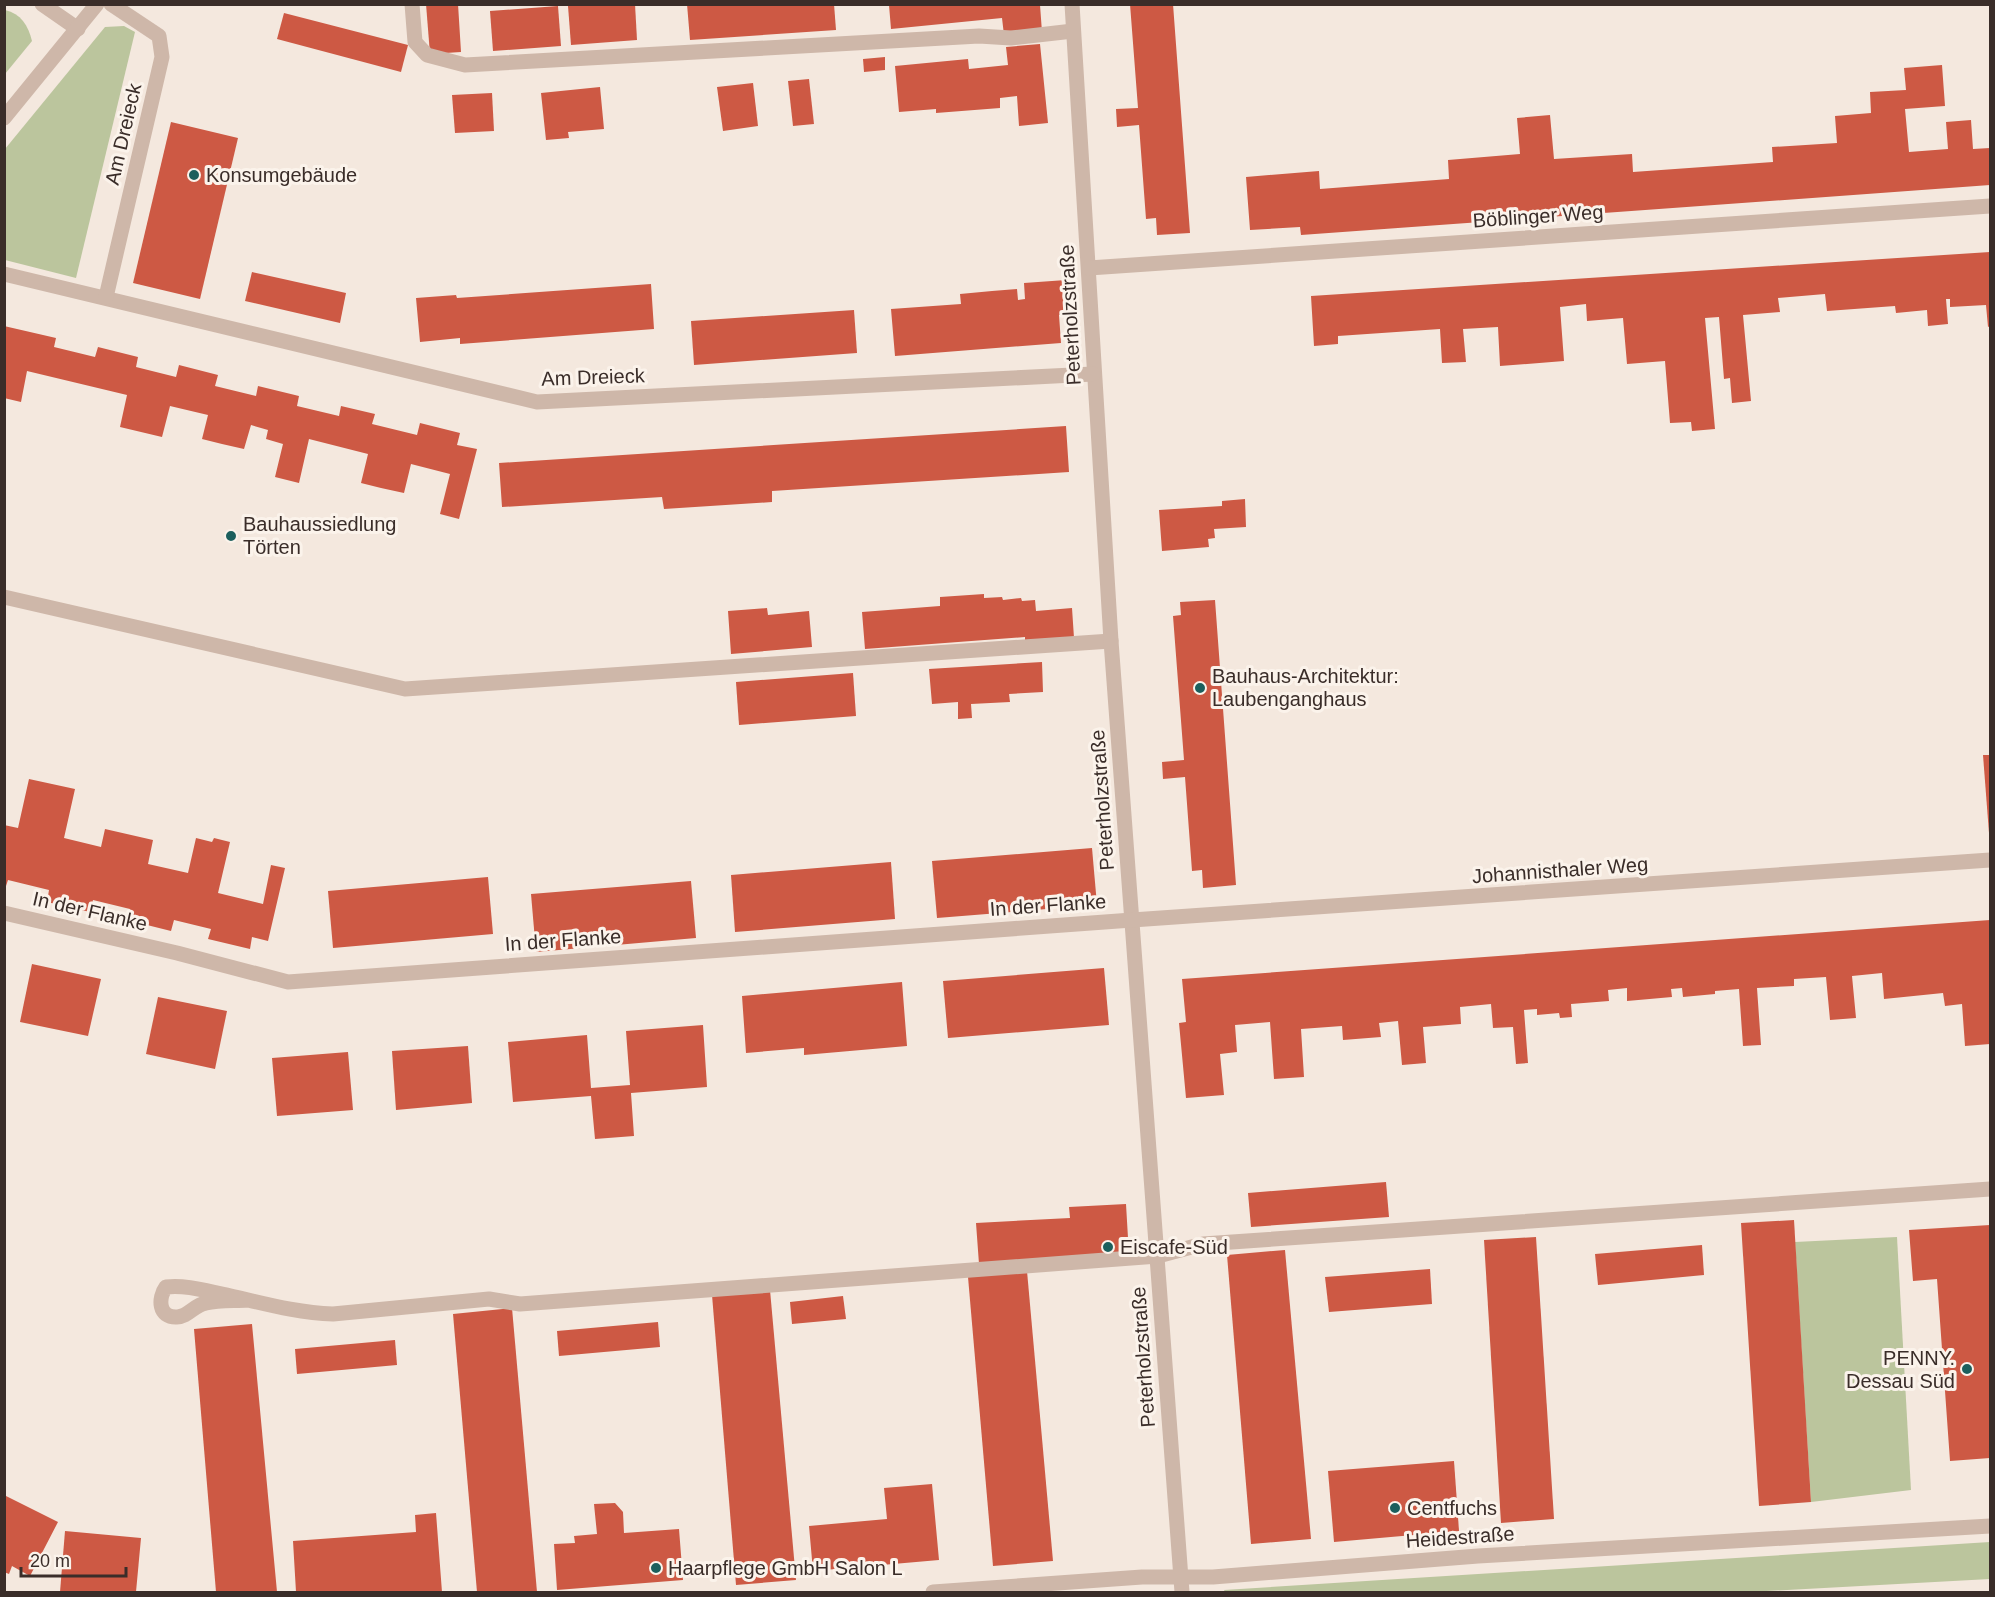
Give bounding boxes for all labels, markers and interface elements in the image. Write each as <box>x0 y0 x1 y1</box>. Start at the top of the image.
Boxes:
street label: Am Dreieck <box>101 80 146 187</box>
place label: Konsumgebäude <box>206 164 357 186</box>
marker: Konsumgebäude <box>187 168 201 182</box>
street label: Böblinger Weg <box>1472 200 1604 232</box>
street label: Peterholzstraße <box>1055 244 1085 386</box>
street label: Am Dreieck <box>541 364 646 390</box>
place label: Bauhaussiedlung Törten <box>243 513 396 558</box>
marker: Bauhaussiedlung Törten <box>224 529 238 543</box>
place label: Bauhaus-Architektur: Laubenganghaus <box>1212 665 1399 710</box>
marker: Bauhaus-Architektur: Laubenganghaus <box>1193 681 1207 695</box>
street label: Peterholzstraße <box>1086 729 1118 871</box>
street label: Johannisthaler Weg <box>1471 853 1649 887</box>
street label: In der Flanke <box>31 887 149 935</box>
street label: In der Flanke <box>989 890 1107 920</box>
street label: In der Flanke <box>504 925 622 955</box>
place label: Eiscafe-Süd <box>1120 1236 1228 1258</box>
marker: Eiscafe-Süd <box>1101 1240 1115 1254</box>
street label: Peterholzstraße <box>1127 1286 1159 1428</box>
place label: PENNY. Dessau Süd <box>1846 1347 1955 1392</box>
marker: PENNY. Dessau Süd <box>1960 1362 1974 1376</box>
place label: Centfuchs <box>1407 1497 1497 1519</box>
marker: Centfuchs <box>1388 1501 1402 1515</box>
street label: Heidestraße <box>1405 1522 1515 1552</box>
scale bar <box>21 1540 126 1578</box>
text: 20 m <box>30 1551 70 1571</box>
place label: Haarpflege GmbH Salon L <box>668 1557 903 1579</box>
marker: Haarpflege GmbH Salon L <box>649 1561 663 1575</box>

